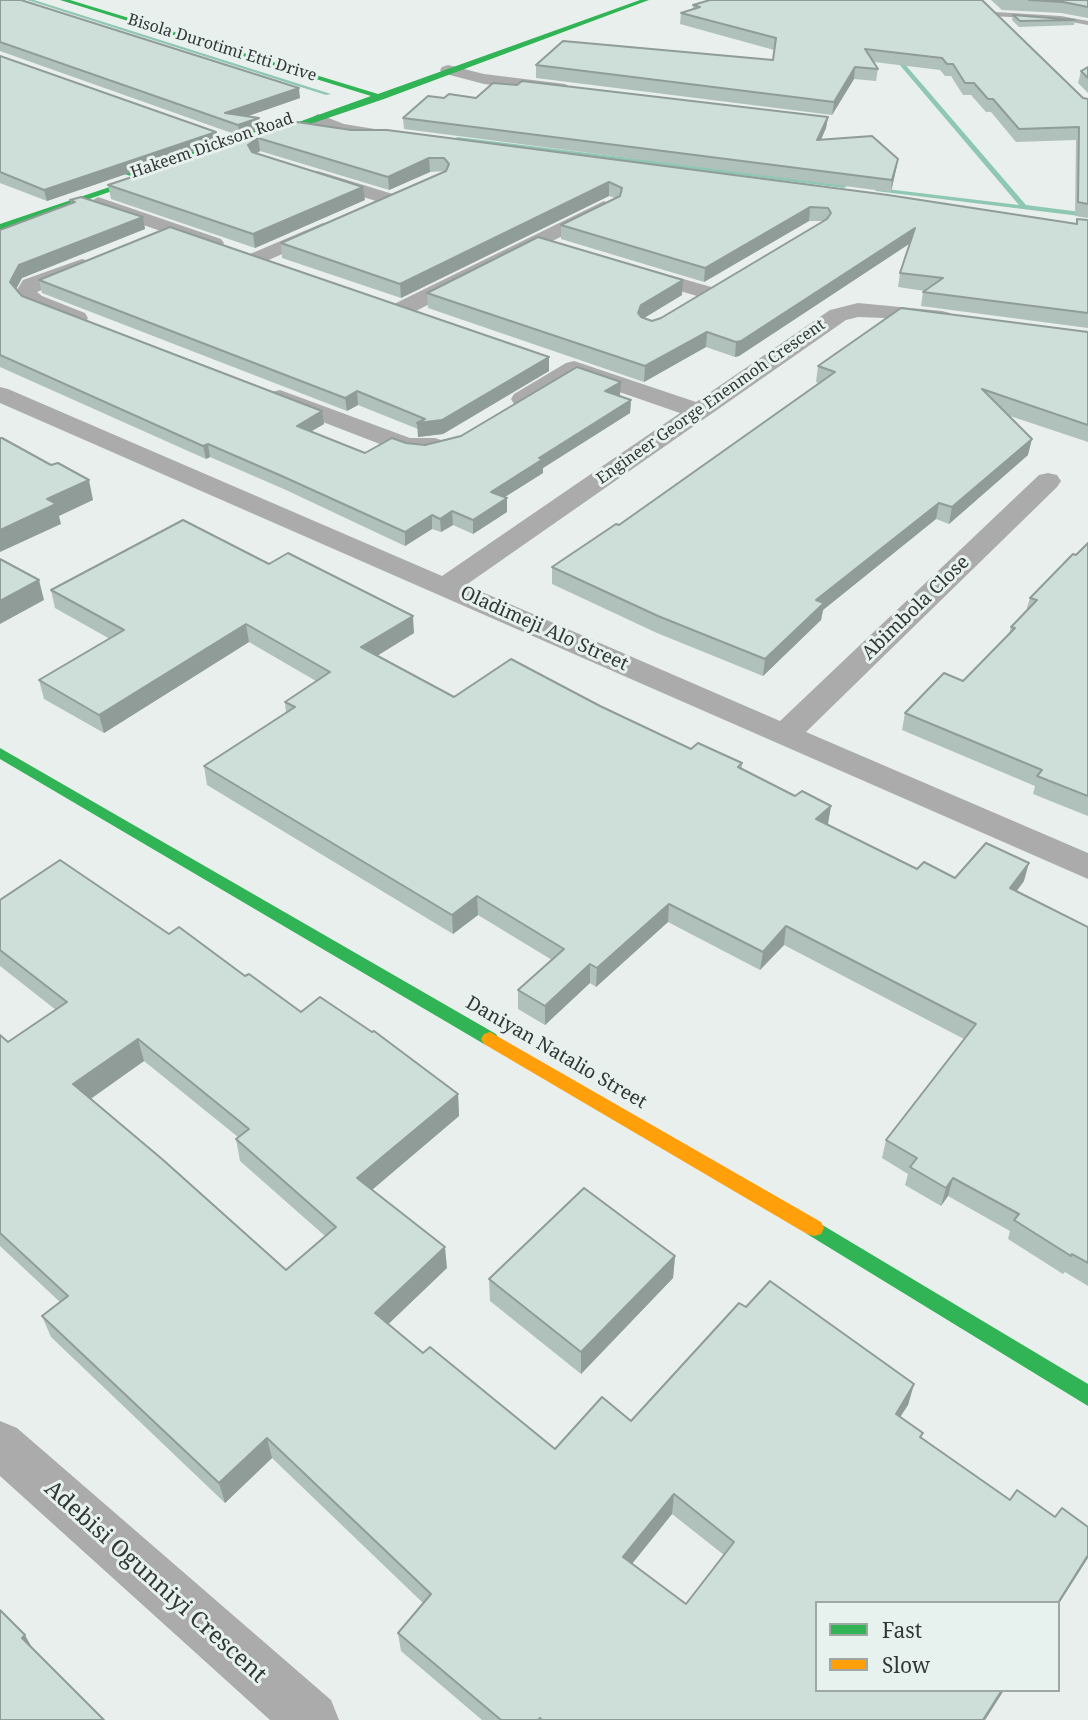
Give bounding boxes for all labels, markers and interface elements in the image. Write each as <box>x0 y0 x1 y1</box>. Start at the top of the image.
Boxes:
street label: Bisola Durotimi Etti Drive <box>125 10 319 86</box>
street label: Hakeem Dickson Road <box>128 109 296 183</box>
street label: Engineer George Enenmoh Crescent <box>593 315 829 489</box>
street label: Abimbola Close <box>858 551 974 665</box>
street label: Oladimeji Alo Street <box>456 582 632 676</box>
street label: Daniyan Natalio Street <box>462 992 650 1114</box>
street label: Adebisi Ogunniyi Crescent <box>38 1475 272 1689</box>
legend <box>815 1601 1060 1692</box>
text: Fast <box>882 1616 922 1644</box>
text: Slow <box>882 1651 930 1679</box>

